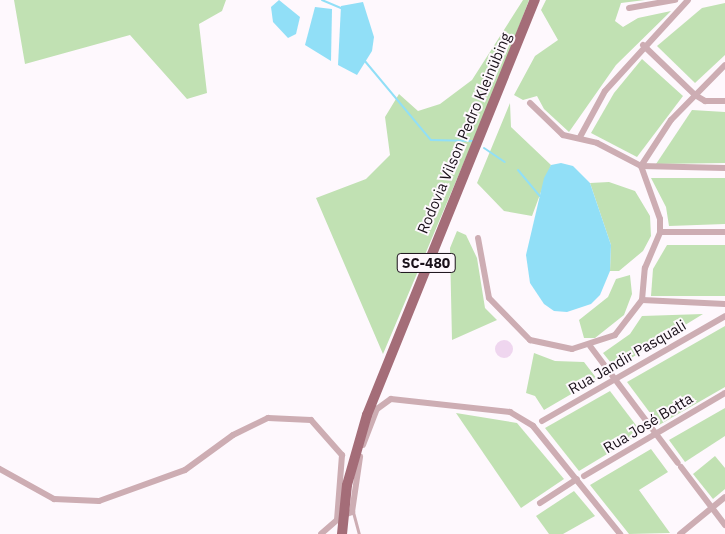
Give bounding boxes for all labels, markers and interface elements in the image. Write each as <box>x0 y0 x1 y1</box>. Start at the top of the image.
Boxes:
street label: Rodovia Vilson Pedro Kleinübing <box>413 30 515 236</box>
road number: SC-480 <box>396 252 456 274</box>
street label: Rua Jandir Pasquali <box>565 316 689 398</box>
street label: Rua José Botta <box>600 389 696 457</box>

